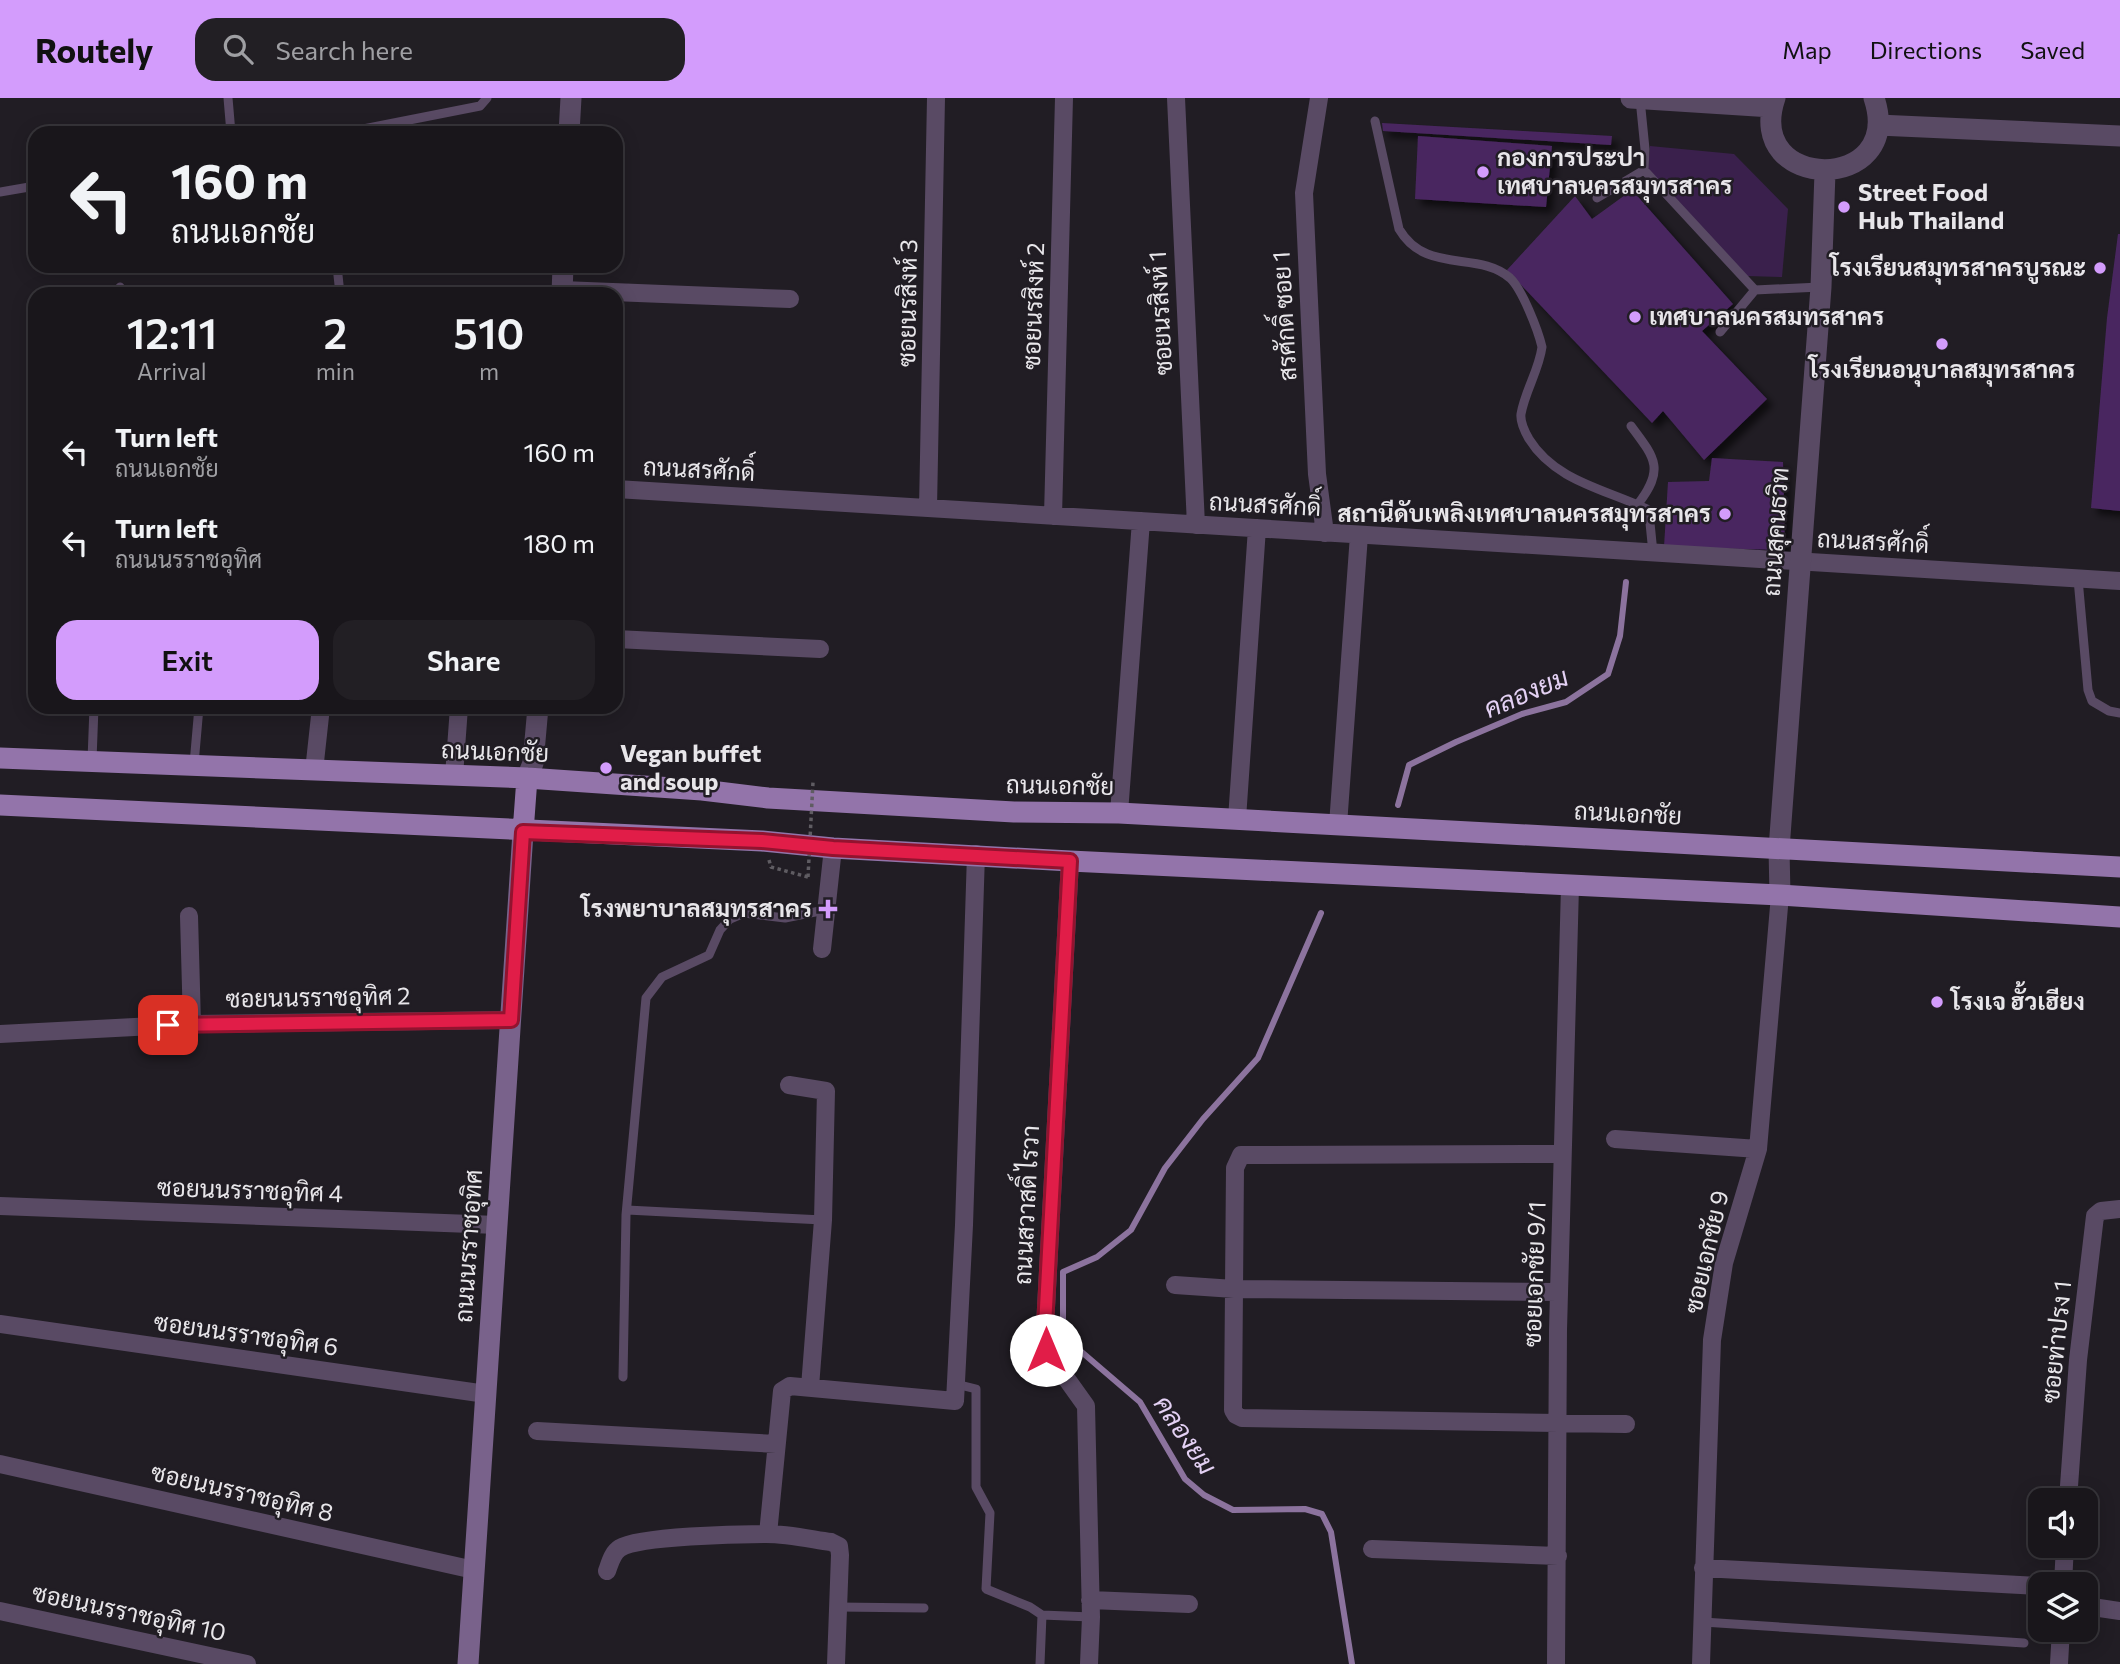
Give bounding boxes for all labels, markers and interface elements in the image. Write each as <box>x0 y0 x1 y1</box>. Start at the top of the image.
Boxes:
search box <box>195 18 685 81</box>
text: Routely <box>35 29 153 70</box>
icon: search <box>219 30 257 68</box>
text: Search here <box>275 34 413 65</box>
text: Map <box>1782 35 1832 64</box>
text: Directions <box>1870 35 1982 64</box>
text: Saved <box>2020 35 2085 64</box>
place label: กองการประปา เทศบาลนครสมุทรสาคร <box>1497 142 1732 203</box>
text: 160 m <box>171 149 308 209</box>
icon: left <box>56 154 147 245</box>
marker: กองการประปา เทศบาลนครสมุทรสาคร <box>1475 164 1491 180</box>
place label: Street Food Hub Thailand <box>1858 177 2004 234</box>
marker: Street Food Hub Thailand <box>1836 199 1852 215</box>
text: ถนนเอกชัย <box>171 210 315 250</box>
street label: ซอยนรสิงห์ 3 <box>891 239 922 367</box>
street label: ซอยนรสิงห์ 2 <box>1016 242 1049 370</box>
street label: ซอยนรสิงห์ 1 <box>1142 250 1177 376</box>
street label: สรศักดิ์ ซอย 1 <box>1260 250 1301 382</box>
place label: โรงเรียนสมุทรสาครบูรณะ <box>1828 252 2086 285</box>
marker: โรงเรียนสมุทรสาครบูรณะ <box>2092 260 2108 276</box>
place label: เทศบาลนครสมทรสาคร <box>1649 301 1884 330</box>
text: 12:11 <box>127 306 217 358</box>
text: 2 <box>323 306 347 358</box>
text: 510 <box>454 306 524 358</box>
marker: เทศบาลนครสมทรสาคร <box>1627 309 1643 325</box>
marker: โรงเรียนอนุบาลสมุทรสาคร <box>1934 336 1950 352</box>
place label: โรงเรียนอนุบาลสมุทรสาคร <box>1807 354 2075 387</box>
text: Arrival <box>137 357 207 385</box>
text: min <box>316 357 355 385</box>
text: m <box>479 357 499 385</box>
text: Turn left <box>115 421 218 452</box>
icon: left <box>56 433 94 471</box>
text: 160 m <box>523 436 595 467</box>
street label: ถนนสรศักดิ์ <box>642 445 756 486</box>
text: ถนนเอกชัย <box>115 454 219 482</box>
street label: ถนนสุคนธวิท <box>1756 466 1796 598</box>
street label: ถนนสรศักดิ์ <box>1208 480 1322 521</box>
place label: สถานีดับเพลิงเทศบาลนครสมุทรสาคร <box>1337 498 1711 531</box>
marker: สถานีดับเพลิงเทศบาลนครสมุทรสาคร <box>1717 506 1733 522</box>
text: Turn left <box>115 512 218 543</box>
street label: ถนนสรศักดิ์ <box>1816 517 1930 558</box>
icon: left <box>56 524 94 562</box>
text: 180 m <box>523 527 595 558</box>
text: ถนนนรราชอุทิศ <box>115 545 262 573</box>
button: Exit <box>56 620 319 700</box>
button: Share <box>333 620 595 700</box>
water label: คลองยม <box>1479 660 1572 723</box>
street label: ถนนเอกชัย <box>441 734 550 767</box>
place label: Vegan buffet and soup <box>620 738 761 795</box>
marker: Vegan buffet and soup <box>598 760 614 776</box>
street label: ถนนเอกชัย <box>1006 769 1114 800</box>
street label: ถนนเอกชัย <box>1573 795 1683 830</box>
place label: โรงพยาบาลสมุทรสาคร <box>579 893 812 926</box>
marker: โรงพยาบาลสมุทรสาคร <box>818 899 838 919</box>
street label: ซอยนนรราชอุทิศ 2 <box>225 980 411 1016</box>
place label: โรงเจ ฮั้วเฮียง <box>1949 981 2085 1015</box>
marker: โรงเจ ฮั้วเฮียง <box>1929 994 1945 1010</box>
pin <box>138 995 198 1055</box>
icon: arrive <box>149 1006 187 1044</box>
street label: ถนนสวาสดิ์ ไรวา <box>1001 1124 1044 1286</box>
street label: ถนนนรราชอุทิศ <box>448 1168 490 1324</box>
street label: ซอยนนรราชอุทิศ 4 <box>157 1172 343 1210</box>
street label: ซอยเอกชัย 9 <box>1677 1187 1734 1316</box>
street label: ซอยเอกชัย 9/1 <box>1516 1201 1551 1347</box>
street label: ซอยท่าปรง 1 <box>2035 1279 2076 1405</box>
street label: ซอยนนรราชอุทิศ 6 <box>152 1306 340 1364</box>
position arrow <box>1009 1313 1083 1387</box>
water label: คลองยม <box>1149 1389 1224 1480</box>
street label: ซอยนนรราชอุทิศ 8 <box>148 1456 336 1530</box>
map controls <box>2028 1488 2098 1642</box>
button: sound <box>2028 1488 2098 1558</box>
button: layers <box>2028 1572 2098 1642</box>
street label: ซอยนนรราชอุทิศ 10 <box>29 1577 229 1649</box>

